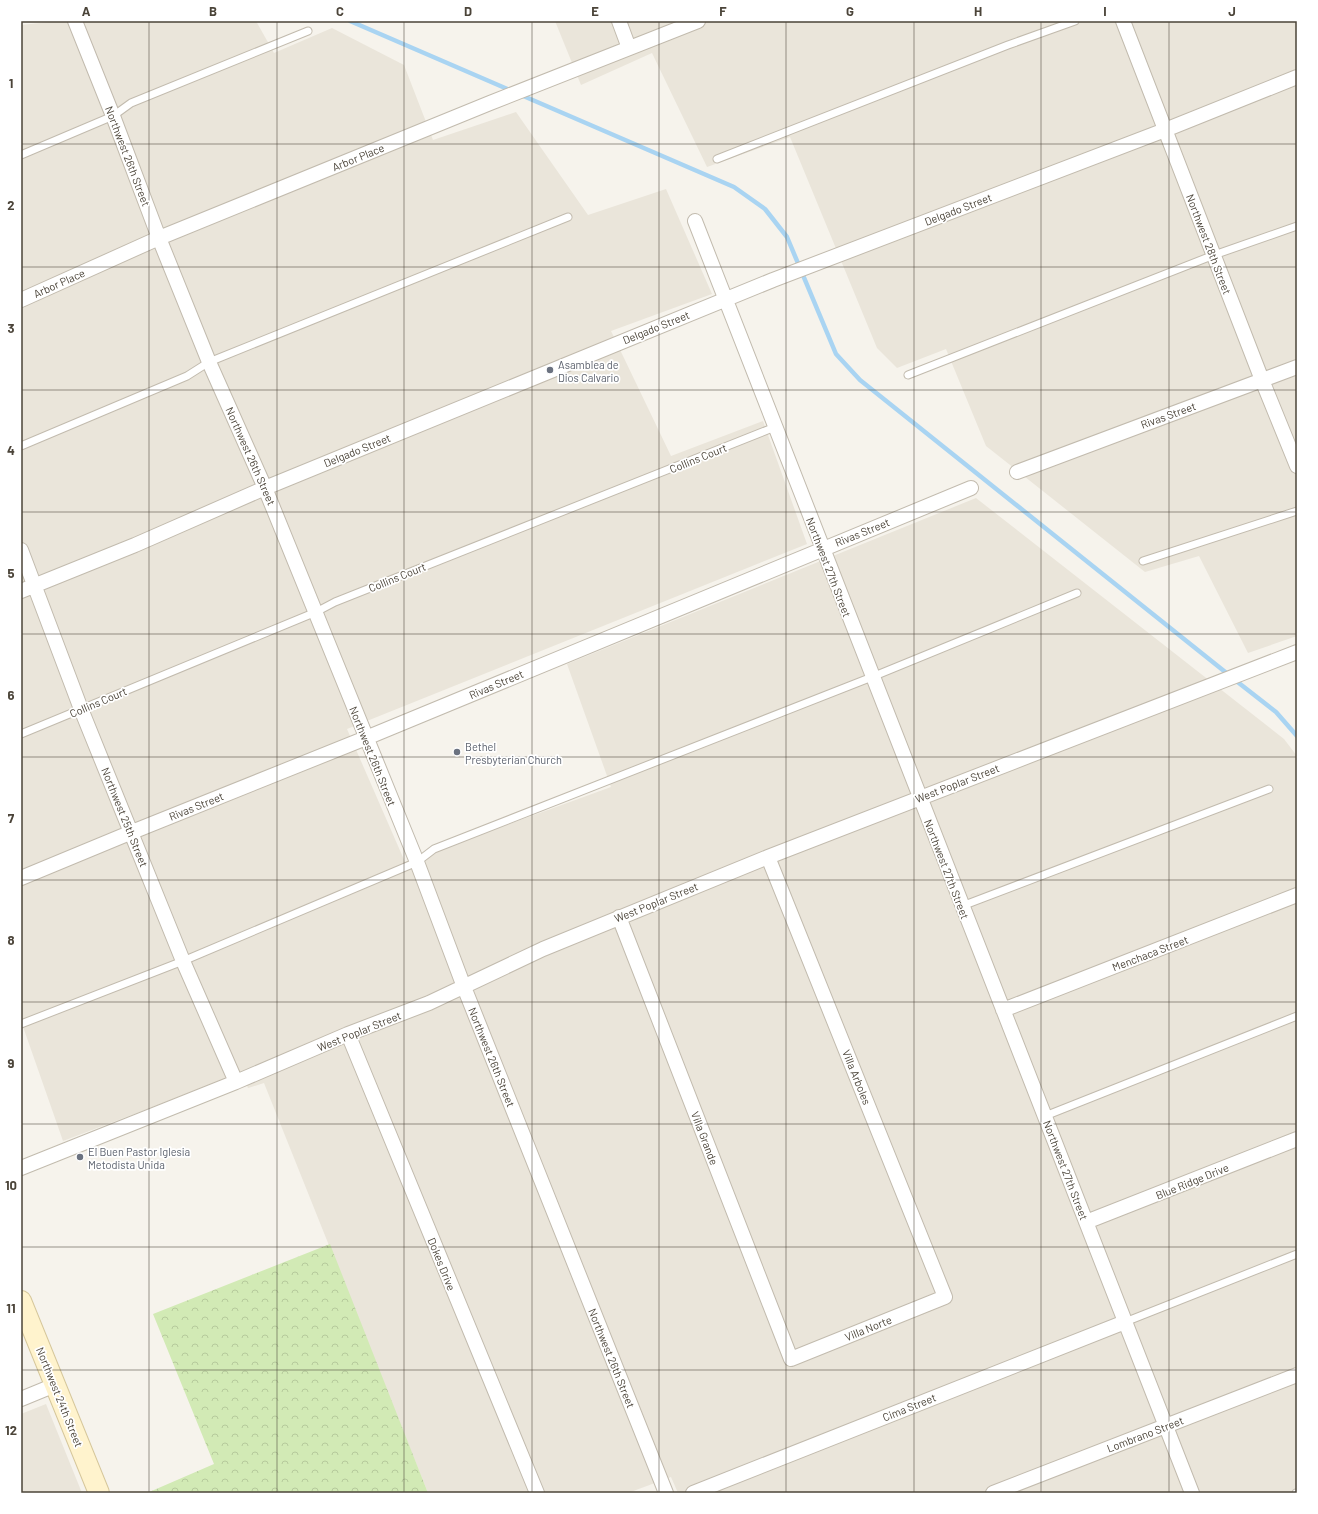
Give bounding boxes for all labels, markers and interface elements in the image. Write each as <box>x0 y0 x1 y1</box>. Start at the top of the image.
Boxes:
text: A <box>82 3 91 19</box>
text: B <box>209 3 217 19</box>
text: C <box>336 3 344 19</box>
text: D <box>464 3 472 19</box>
text: E <box>591 3 599 19</box>
text: F <box>719 3 727 19</box>
text: G <box>846 3 854 19</box>
text: H <box>974 3 982 19</box>
text: I <box>1103 3 1107 19</box>
text: J <box>1228 3 1236 19</box>
text: 1 <box>9 75 13 91</box>
street label: Northwest 26th Street <box>103 104 153 208</box>
street label: Arbor Place <box>330 141 386 173</box>
street label: Delgado Street <box>923 190 993 228</box>
street label: Northwest 28th Street <box>1184 192 1234 296</box>
text: 2 <box>7 197 15 213</box>
street label: Arbor Place <box>31 266 87 300</box>
street label: Delgado Street <box>621 308 691 346</box>
text: 3 <box>7 320 15 336</box>
place label: Asamblea de Dios Calvario <box>558 358 619 384</box>
marker: Asamblea de Dios Calvario <box>545 365 555 375</box>
street label: Rivas Street <box>1139 399 1197 431</box>
street label: Northwest 26th Street <box>223 405 279 507</box>
street label: Delgado Street <box>322 431 392 469</box>
street label: Collins Court <box>667 441 729 475</box>
text: 4 <box>7 442 15 458</box>
street label: Northwest 27th Street <box>804 515 854 619</box>
street label: Rivas Street <box>833 515 891 549</box>
street label: Collins Court <box>366 560 428 594</box>
text: 5 <box>7 565 15 581</box>
street label: Rivas Street <box>467 667 525 701</box>
street label: Collins Court <box>68 684 128 720</box>
text: 6 <box>8 687 15 703</box>
street label: Northwest 26th Street <box>347 704 399 808</box>
place label: Bethel Presbyterian Church <box>465 740 562 766</box>
marker: Bethel Presbyterian Church <box>452 747 462 757</box>
street label: West Poplar Street <box>913 761 1001 805</box>
street label: Northwest 25th Street <box>99 765 151 869</box>
street label: Rivas Street <box>167 789 225 823</box>
text: 7 <box>8 810 15 826</box>
street label: Northwest 27th Street <box>922 817 972 921</box>
street label: West Poplar Street <box>612 879 700 925</box>
text: 8 <box>7 932 15 948</box>
street label: Menchaca Street <box>1110 933 1190 973</box>
street label: Northwest 26th Street <box>466 1005 518 1109</box>
street label: West Poplar Street <box>315 1008 403 1054</box>
street label: Villa Arboles <box>840 1048 874 1106</box>
text: 9 <box>8 1055 15 1071</box>
street label: Villa Grande <box>689 1109 721 1167</box>
street label: Northwest 27th Street <box>1041 1118 1091 1222</box>
place label: El Buen Pastor Iglesia Metodista Unida <box>88 1145 190 1171</box>
marker: El Buen Pastor Iglesia Metodista Unida <box>75 1152 85 1162</box>
street label: Blue Ridge Drive <box>1154 1160 1230 1202</box>
text: 10 <box>5 1177 17 1193</box>
street label: Dokes Drive <box>426 1236 459 1292</box>
text: 11 <box>6 1300 16 1316</box>
street label: Northwest 26th Street <box>586 1306 638 1410</box>
street label: Villa Norte <box>843 1313 893 1343</box>
street label: Northwest 24th Street <box>34 1345 86 1449</box>
street label: Cima Street <box>880 1390 938 1424</box>
street label: Lombrano Street <box>1105 1413 1185 1455</box>
text: 12 <box>5 1422 17 1438</box>

